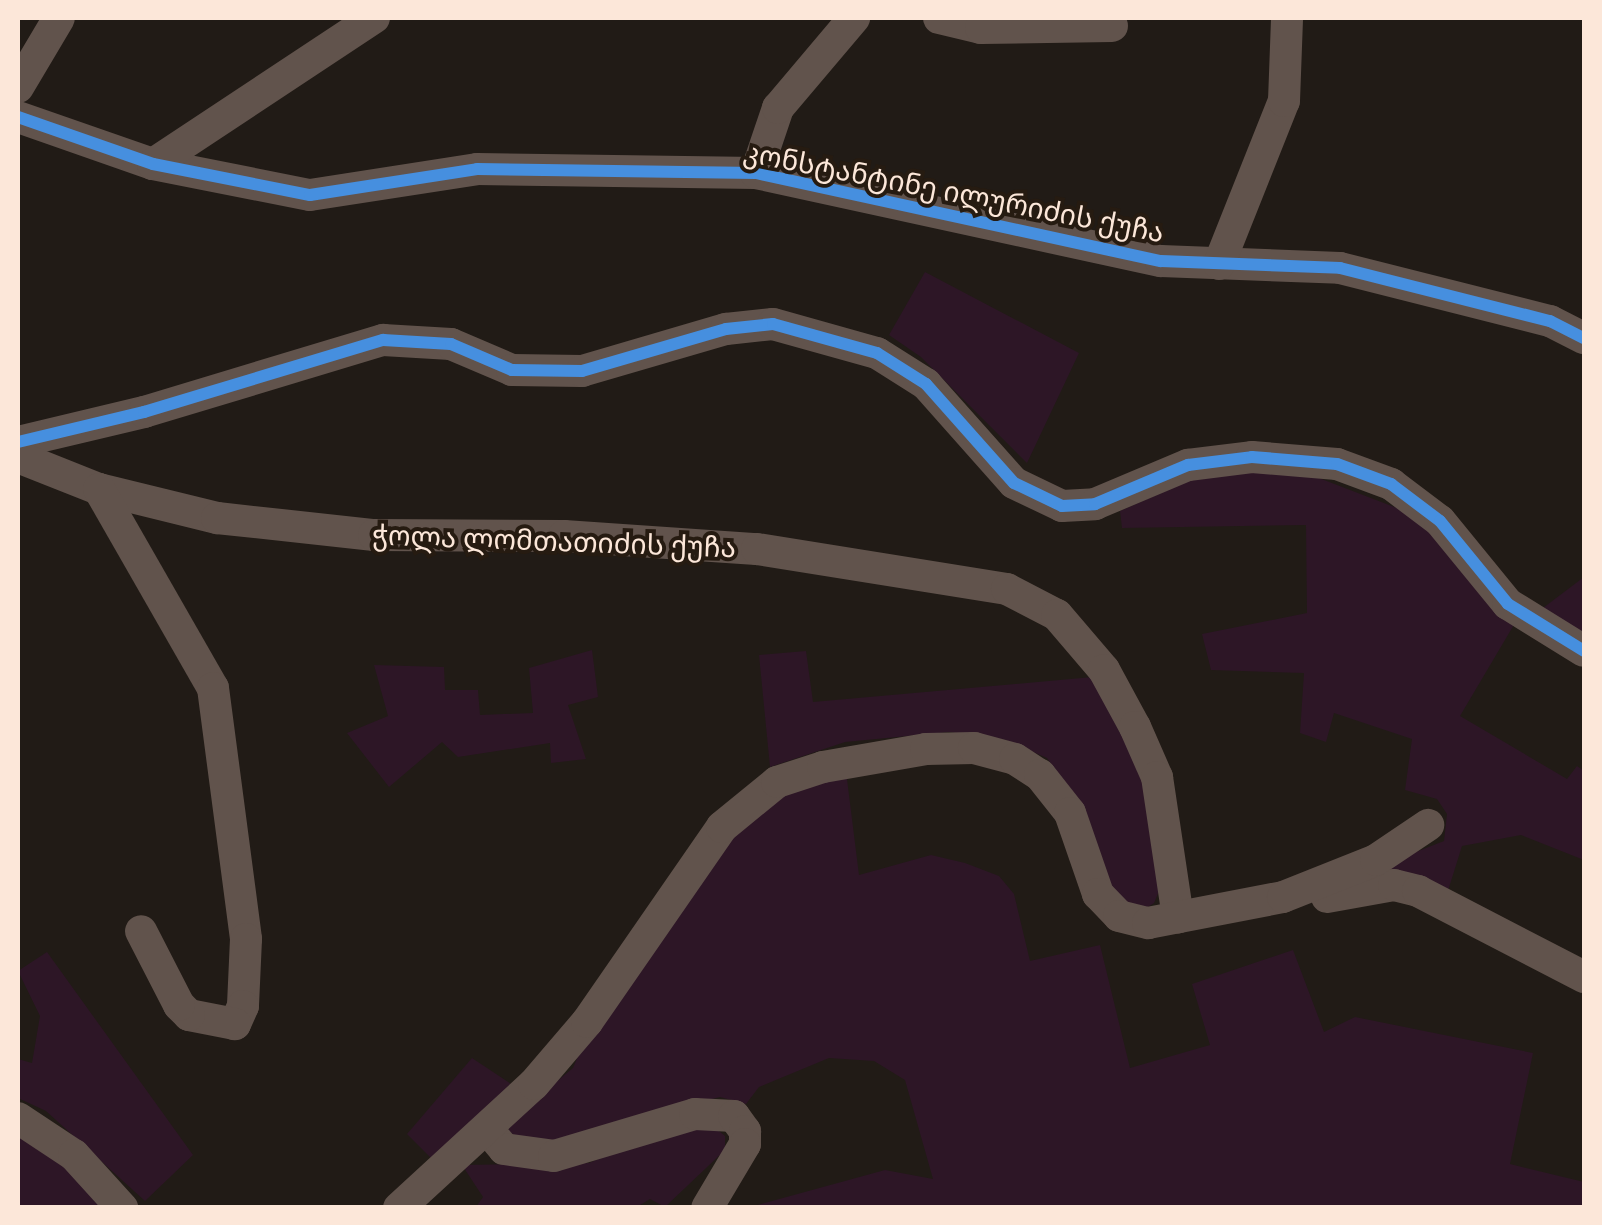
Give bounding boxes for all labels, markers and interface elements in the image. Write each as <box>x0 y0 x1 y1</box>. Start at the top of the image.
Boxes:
street label: კონსტანტინე ილურიძის ქუჩა <box>741 135 1167 249</box>
street label: ჭოლა ლომთათიძის ქუჩა <box>372 518 736 564</box>

